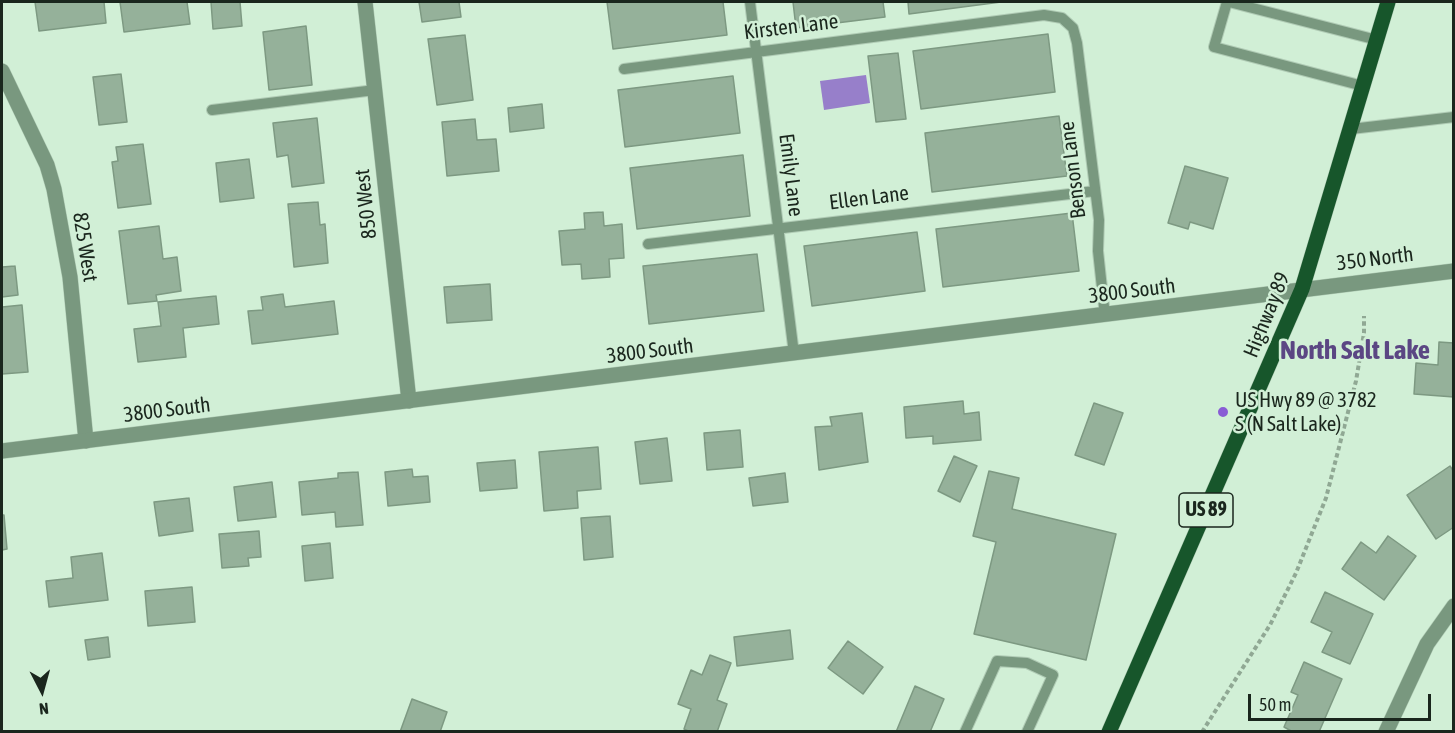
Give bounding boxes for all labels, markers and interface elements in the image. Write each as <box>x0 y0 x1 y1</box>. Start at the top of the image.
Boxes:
street label: Kirsten Lane <box>742 9 840 45</box>
street label: Benson Lane <box>1055 120 1091 220</box>
street label: Emily Lane <box>773 132 809 218</box>
street label: 850 West <box>350 168 382 240</box>
street label: Ellen Lane <box>828 181 910 215</box>
street label: 825 West <box>67 210 103 284</box>
street label: 350 North <box>1335 242 1415 276</box>
street label: Highway 89 <box>1239 269 1295 361</box>
street label: 3800 South <box>1087 273 1177 309</box>
street label: 3800 South <box>605 333 695 369</box>
district label: North Salt Lake <box>1280 334 1430 366</box>
place label: US Hwy 89 @ 3782 S (N Salt Lake) <box>1235 387 1377 437</box>
street label: 3800 South <box>122 392 212 428</box>
marker: US Hwy 89 @ 3782 S (N Salt Lake) <box>1216 405 1230 419</box>
road number: US 89 <box>1179 493 1233 527</box>
north arrow <box>12 661 72 721</box>
scale bar <box>1251 682 1434 720</box>
text: 50 m <box>1259 694 1291 715</box>
text: N <box>38 699 50 718</box>

